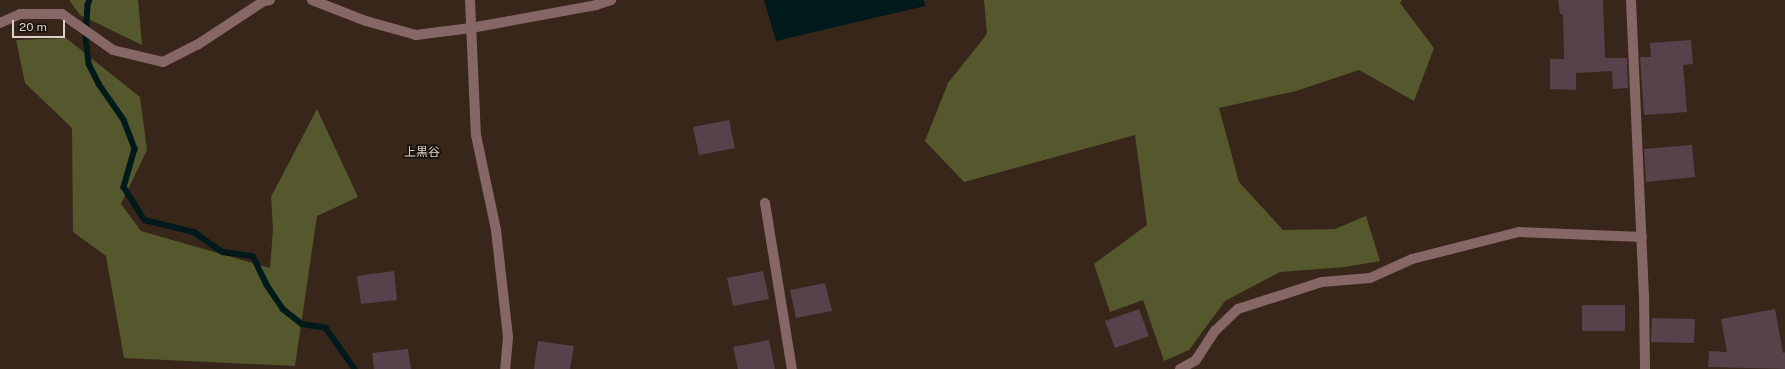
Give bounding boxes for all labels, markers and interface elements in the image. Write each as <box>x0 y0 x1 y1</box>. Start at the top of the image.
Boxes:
scale bar <box>14 12 67 38</box>
text: 20 m <box>19 20 47 34</box>
district label: 上黒谷 <box>404 146 440 160</box>

